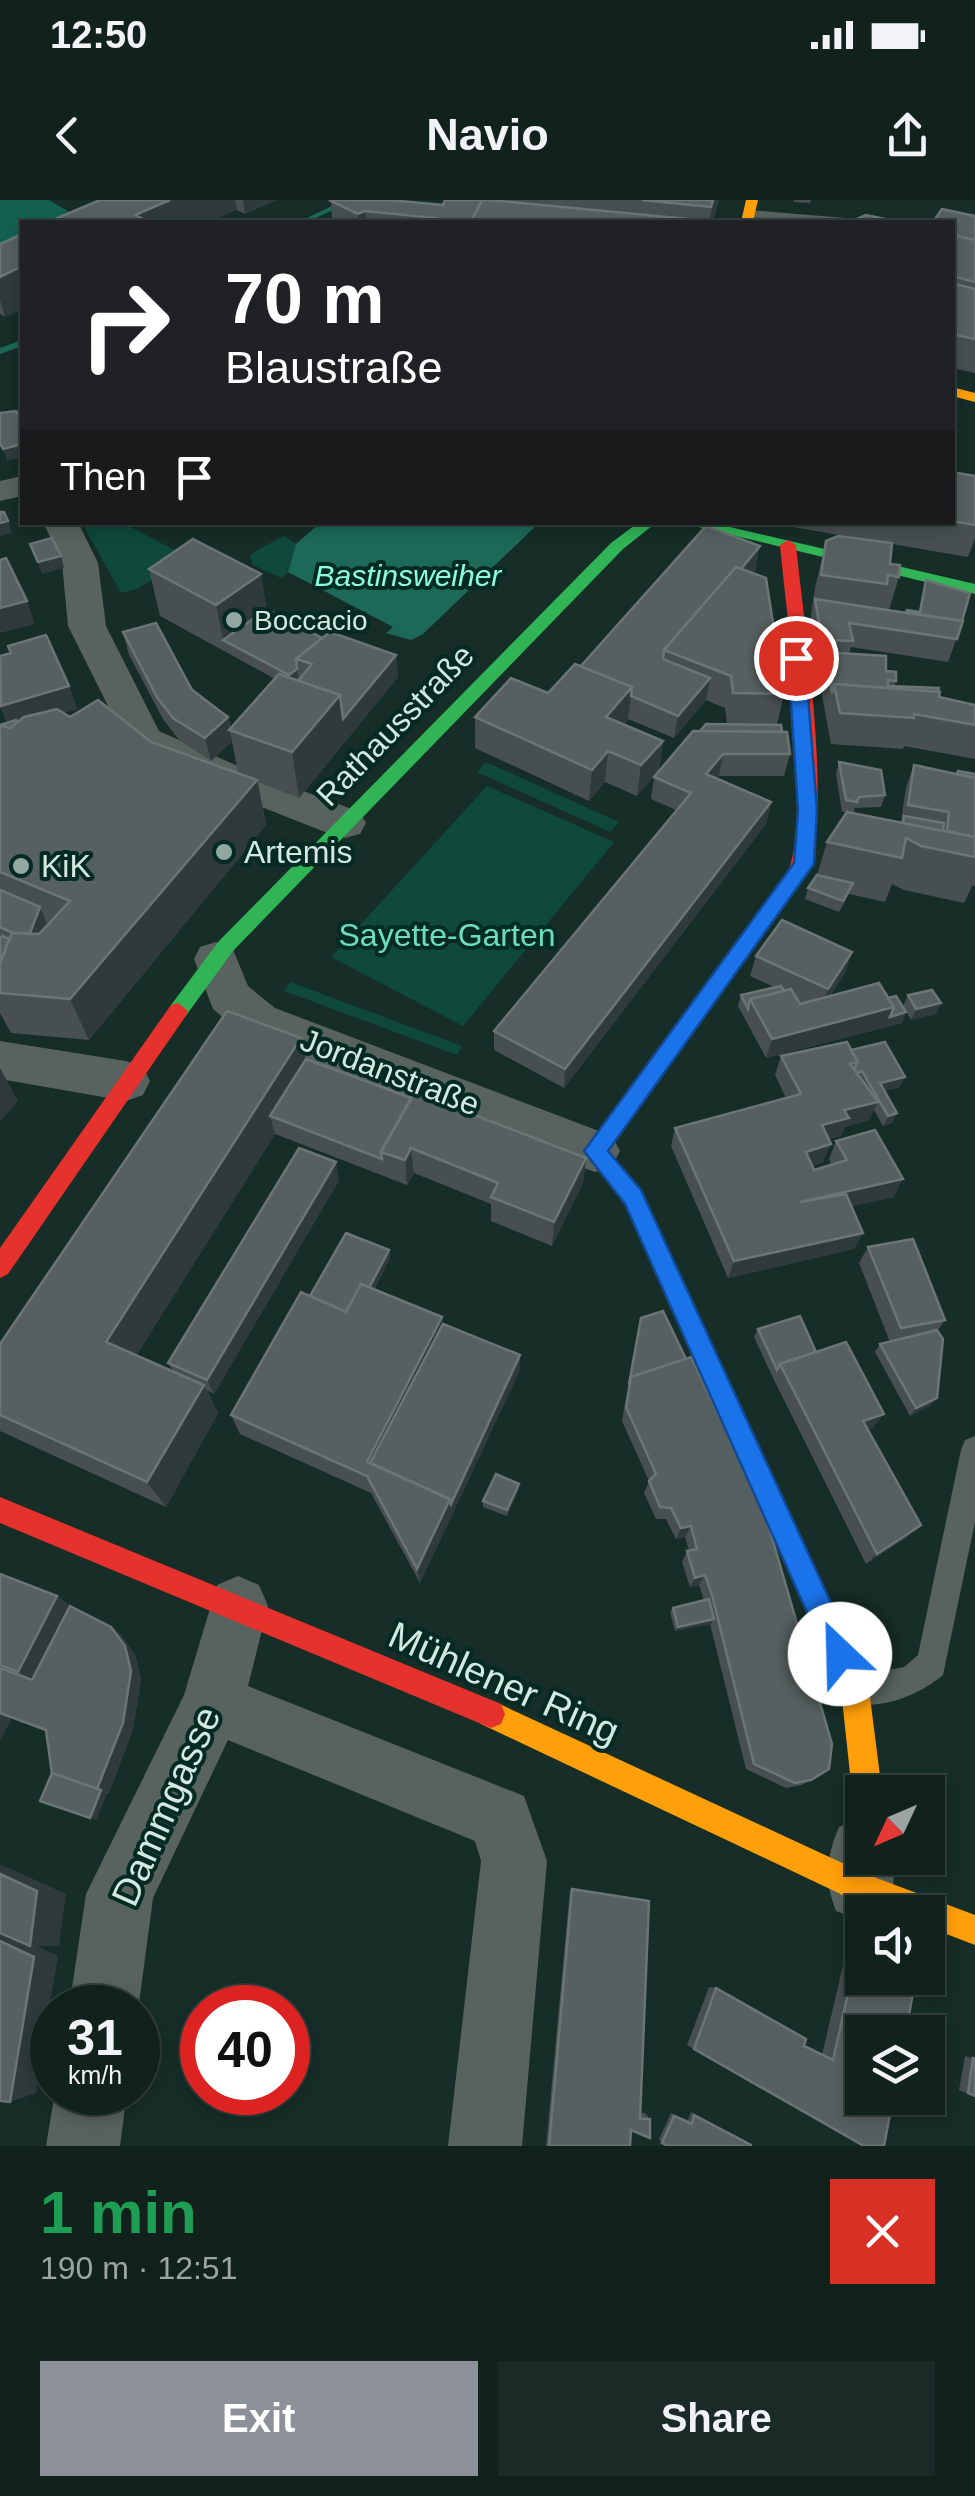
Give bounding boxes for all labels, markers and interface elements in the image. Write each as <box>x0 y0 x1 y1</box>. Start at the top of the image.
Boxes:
text: 12:50 <box>50 14 147 56</box>
icon: back <box>40 108 95 163</box>
icon: share <box>880 108 935 163</box>
text: Navio <box>426 109 549 160</box>
icon: right <box>60 260 190 390</box>
text: 70 m <box>225 260 385 338</box>
text: Blaustraße <box>225 342 443 393</box>
icon: arrive <box>167 450 222 505</box>
text: Then <box>60 456 147 498</box>
water label: Bastinsweiher <box>315 559 502 592</box>
place label: Boccacio <box>254 605 368 636</box>
marker: Boccacio <box>223 609 245 631</box>
pin <box>754 616 839 701</box>
icon: arrive <box>769 631 824 686</box>
street label: Rathausstraße <box>309 637 481 813</box>
place label: Artemis <box>244 834 352 870</box>
marker: Artemis <box>213 841 235 863</box>
place label: KiK <box>41 848 91 884</box>
marker: KiK <box>10 855 32 877</box>
park label: Sayette-Garten <box>339 917 556 953</box>
street label: Jordanstraße <box>296 1021 484 1123</box>
position arrow <box>788 1602 892 1706</box>
street label: Mühlener Ring <box>383 1614 625 1752</box>
street label: Dammgasse <box>103 1700 229 1912</box>
north arrow <box>845 1775 945 1875</box>
map controls <box>845 1775 945 2115</box>
button: sound <box>845 1895 945 1995</box>
speed limit sign: 40 <box>180 1985 310 2115</box>
text: 31 <box>67 2010 123 2066</box>
button: layers <box>845 2015 945 2115</box>
text: km/h <box>68 2061 122 2089</box>
text: 1 min <box>40 2179 197 2246</box>
button: close <box>830 2179 935 2284</box>
text: 190 m · 12:51 <box>40 2250 237 2286</box>
button: Exit <box>40 2361 478 2476</box>
button: Share <box>498 2361 935 2476</box>

